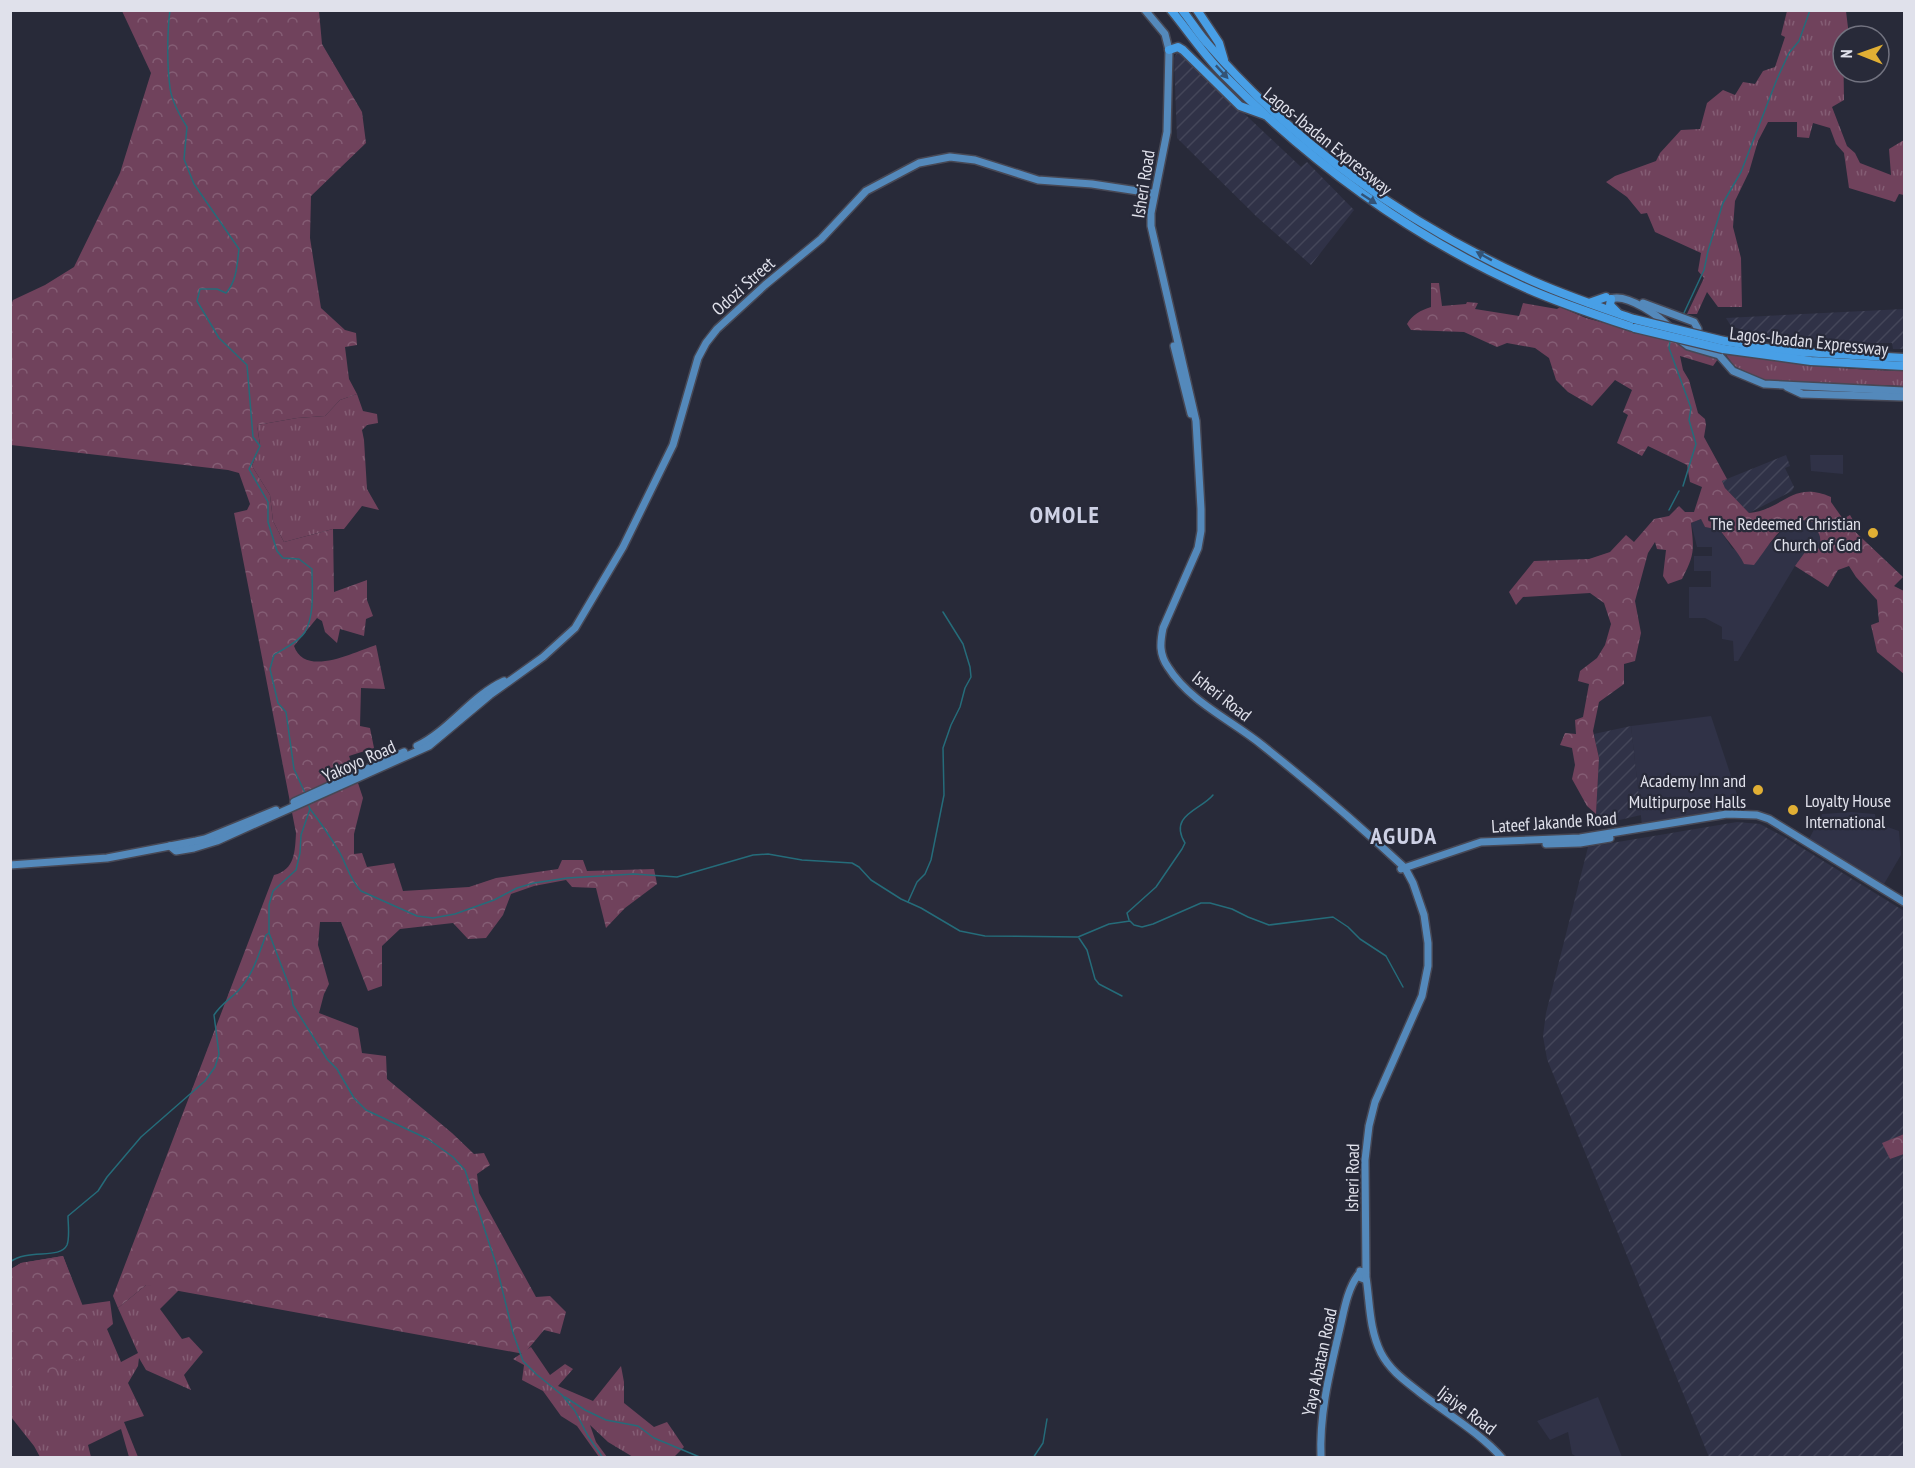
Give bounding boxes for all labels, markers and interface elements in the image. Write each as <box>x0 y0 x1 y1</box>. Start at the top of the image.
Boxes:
north arrow <box>1831 24 1891 84</box>
text: N <box>1836 49 1856 58</box>
one-way arrow <box>1215 64 1228 79</box>
street label: Lagos-Ibadan Expressway <box>1259 82 1397 200</box>
street label: Isheri Road <box>1126 148 1160 220</box>
one-way arrow <box>1361 193 1377 204</box>
one-way arrow <box>1475 251 1492 261</box>
street label: Odozi Street <box>707 252 779 320</box>
street label: Lagos-Ibadan Expressway <box>1729 321 1890 361</box>
district label: OMOLE <box>1030 499 1100 530</box>
place label: The Redeemed Christian Church of God <box>1710 512 1861 556</box>
marker: The Redeemed Christian Church of God <box>1866 526 1880 540</box>
street label: Isheri Road <box>1188 666 1256 726</box>
street label: Yakoyo Road <box>319 735 399 787</box>
place label: Academy Inn and Multipurpose Halls <box>1629 769 1746 813</box>
marker: Academy Inn and Multipurpose Halls <box>1751 783 1765 797</box>
place label: Loyalty House International <box>1805 789 1891 833</box>
marker: Loyalty House International <box>1786 803 1800 817</box>
street label: Lateef Jakande Road <box>1490 806 1618 838</box>
district label: AGUDA <box>1369 820 1438 851</box>
street label: Isheri Road <box>1340 1143 1364 1213</box>
street label: Yaya Abatan Road <box>1296 1306 1342 1418</box>
street label: Ijaiye Road <box>1433 1380 1501 1440</box>

